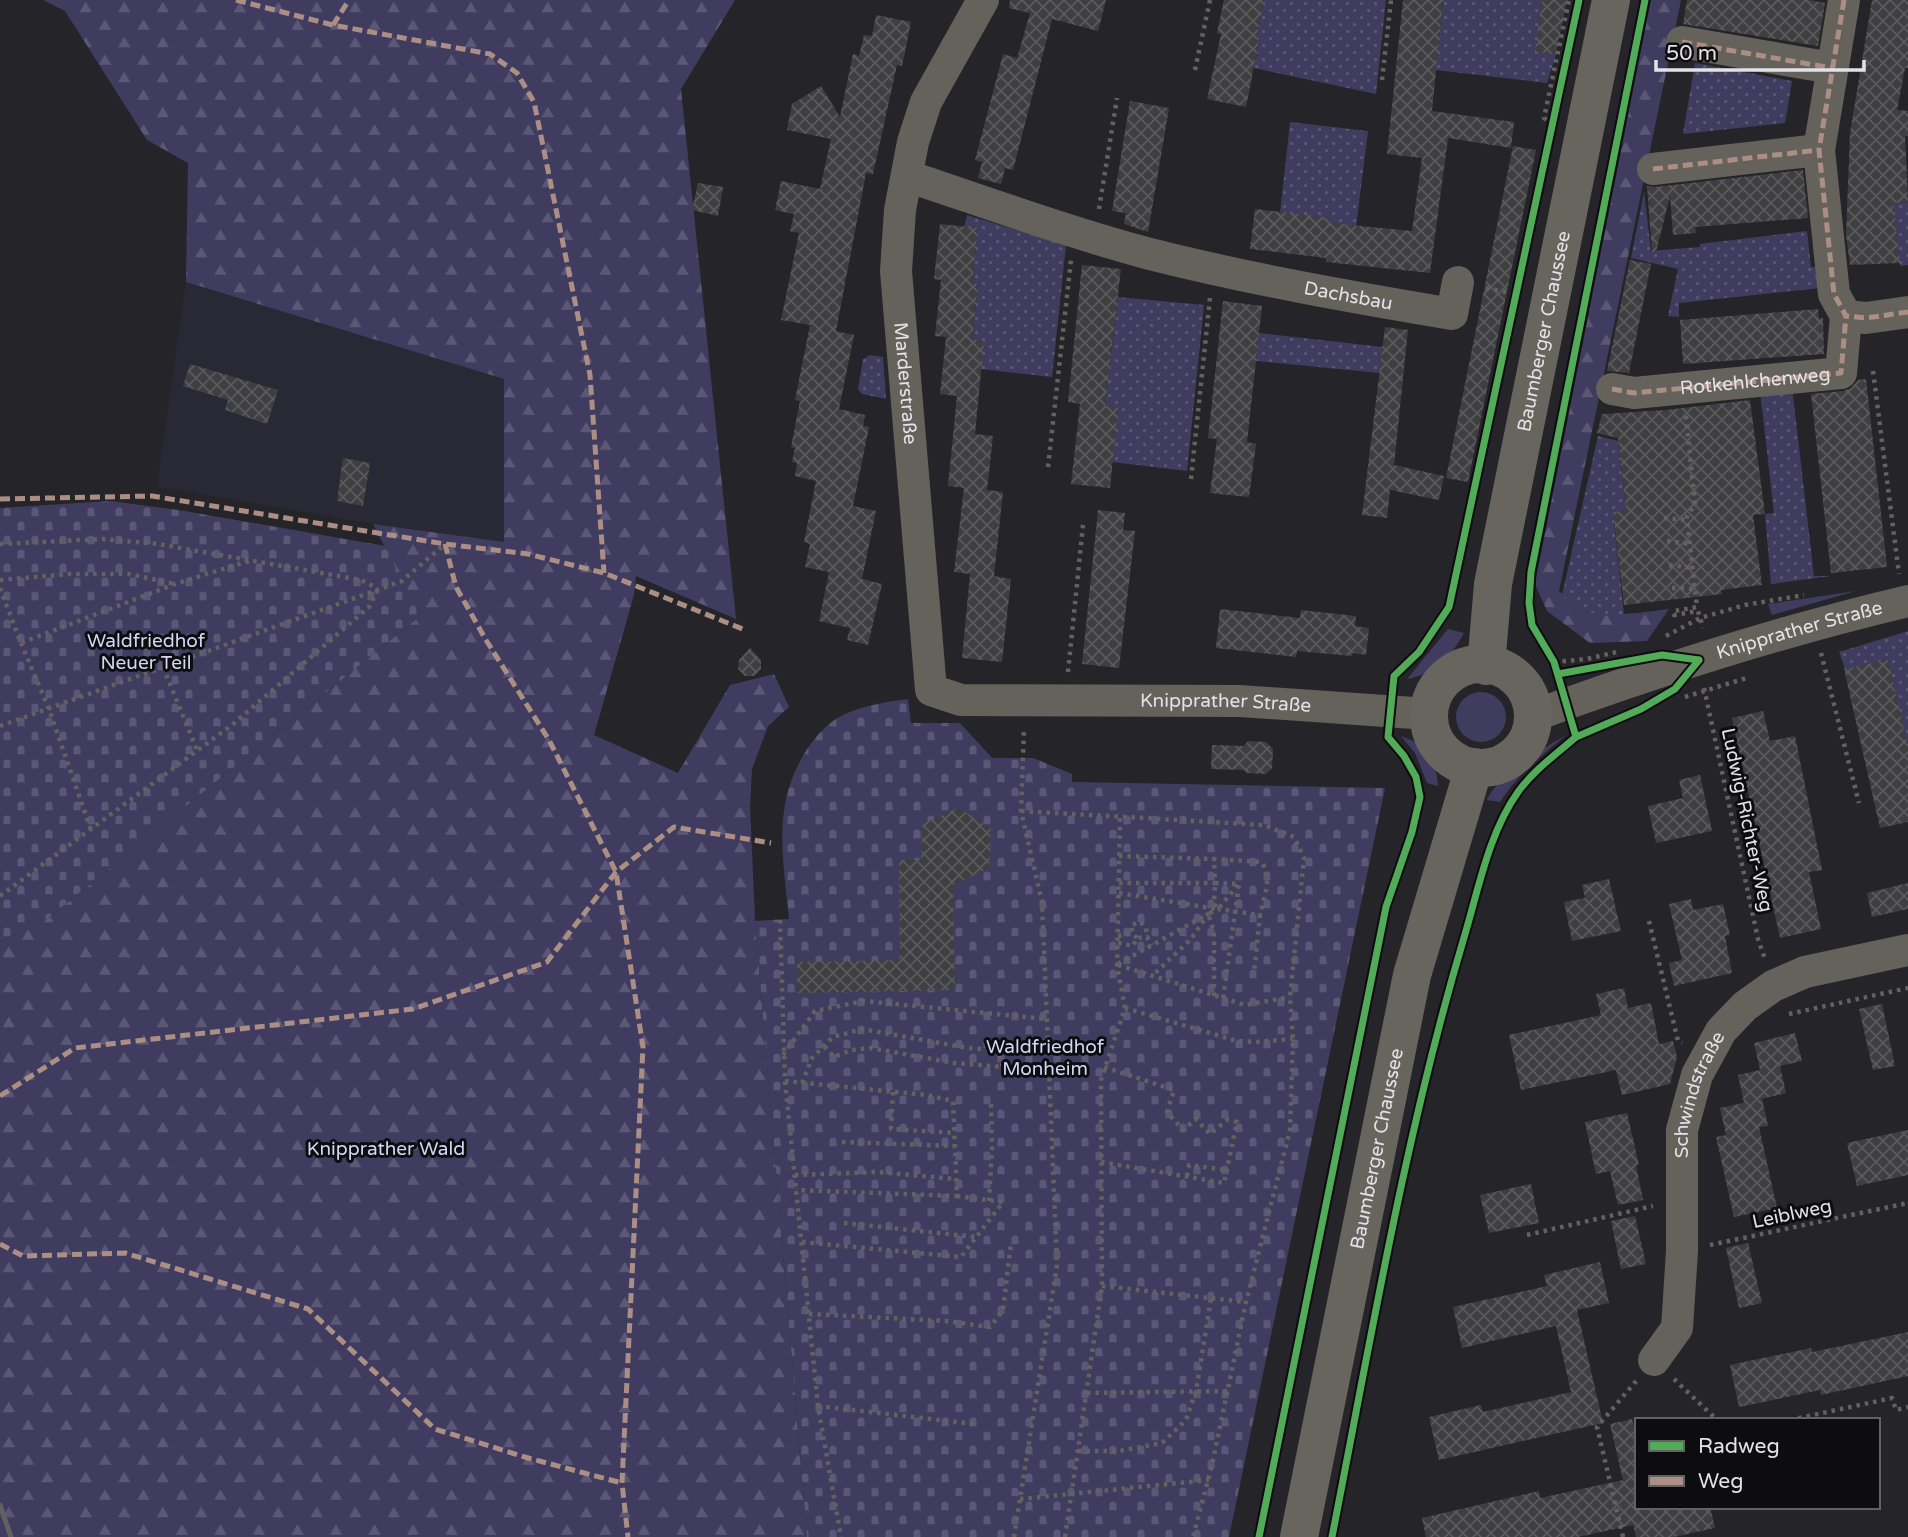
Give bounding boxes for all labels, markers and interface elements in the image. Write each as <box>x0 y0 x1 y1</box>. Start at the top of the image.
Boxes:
scale bar <box>1656 28 1864 72</box>
text: 50 m <box>1666 41 1717 66</box>
street label: Baumberger Chaussee <box>1513 229 1575 434</box>
street label: Dachsbau <box>1302 277 1394 315</box>
street label: Marderstraße <box>889 321 921 445</box>
street label: Rotkehlchenweg <box>1679 363 1831 400</box>
street label: Knipprather Straße <box>1714 597 1885 664</box>
park label: Waldfriedhof Neuer Teil <box>87 630 206 674</box>
street label: Knipprather Straße <box>1140 690 1312 717</box>
street label: Ludwig-Richter-Weg <box>1717 726 1777 914</box>
street label: Schwindstraße <box>1671 1028 1730 1158</box>
park label: Waldfriedhof Monheim <box>986 1036 1105 1080</box>
street label: Baumberger Chaussee <box>1346 1046 1408 1251</box>
park label: Knipprather Wald <box>307 1138 465 1160</box>
street label: Leiblweg <box>1750 1195 1834 1233</box>
legend <box>1635 1418 1880 1509</box>
text: Radweg <box>1698 1434 1780 1459</box>
text: Weg <box>1698 1469 1743 1494</box>

